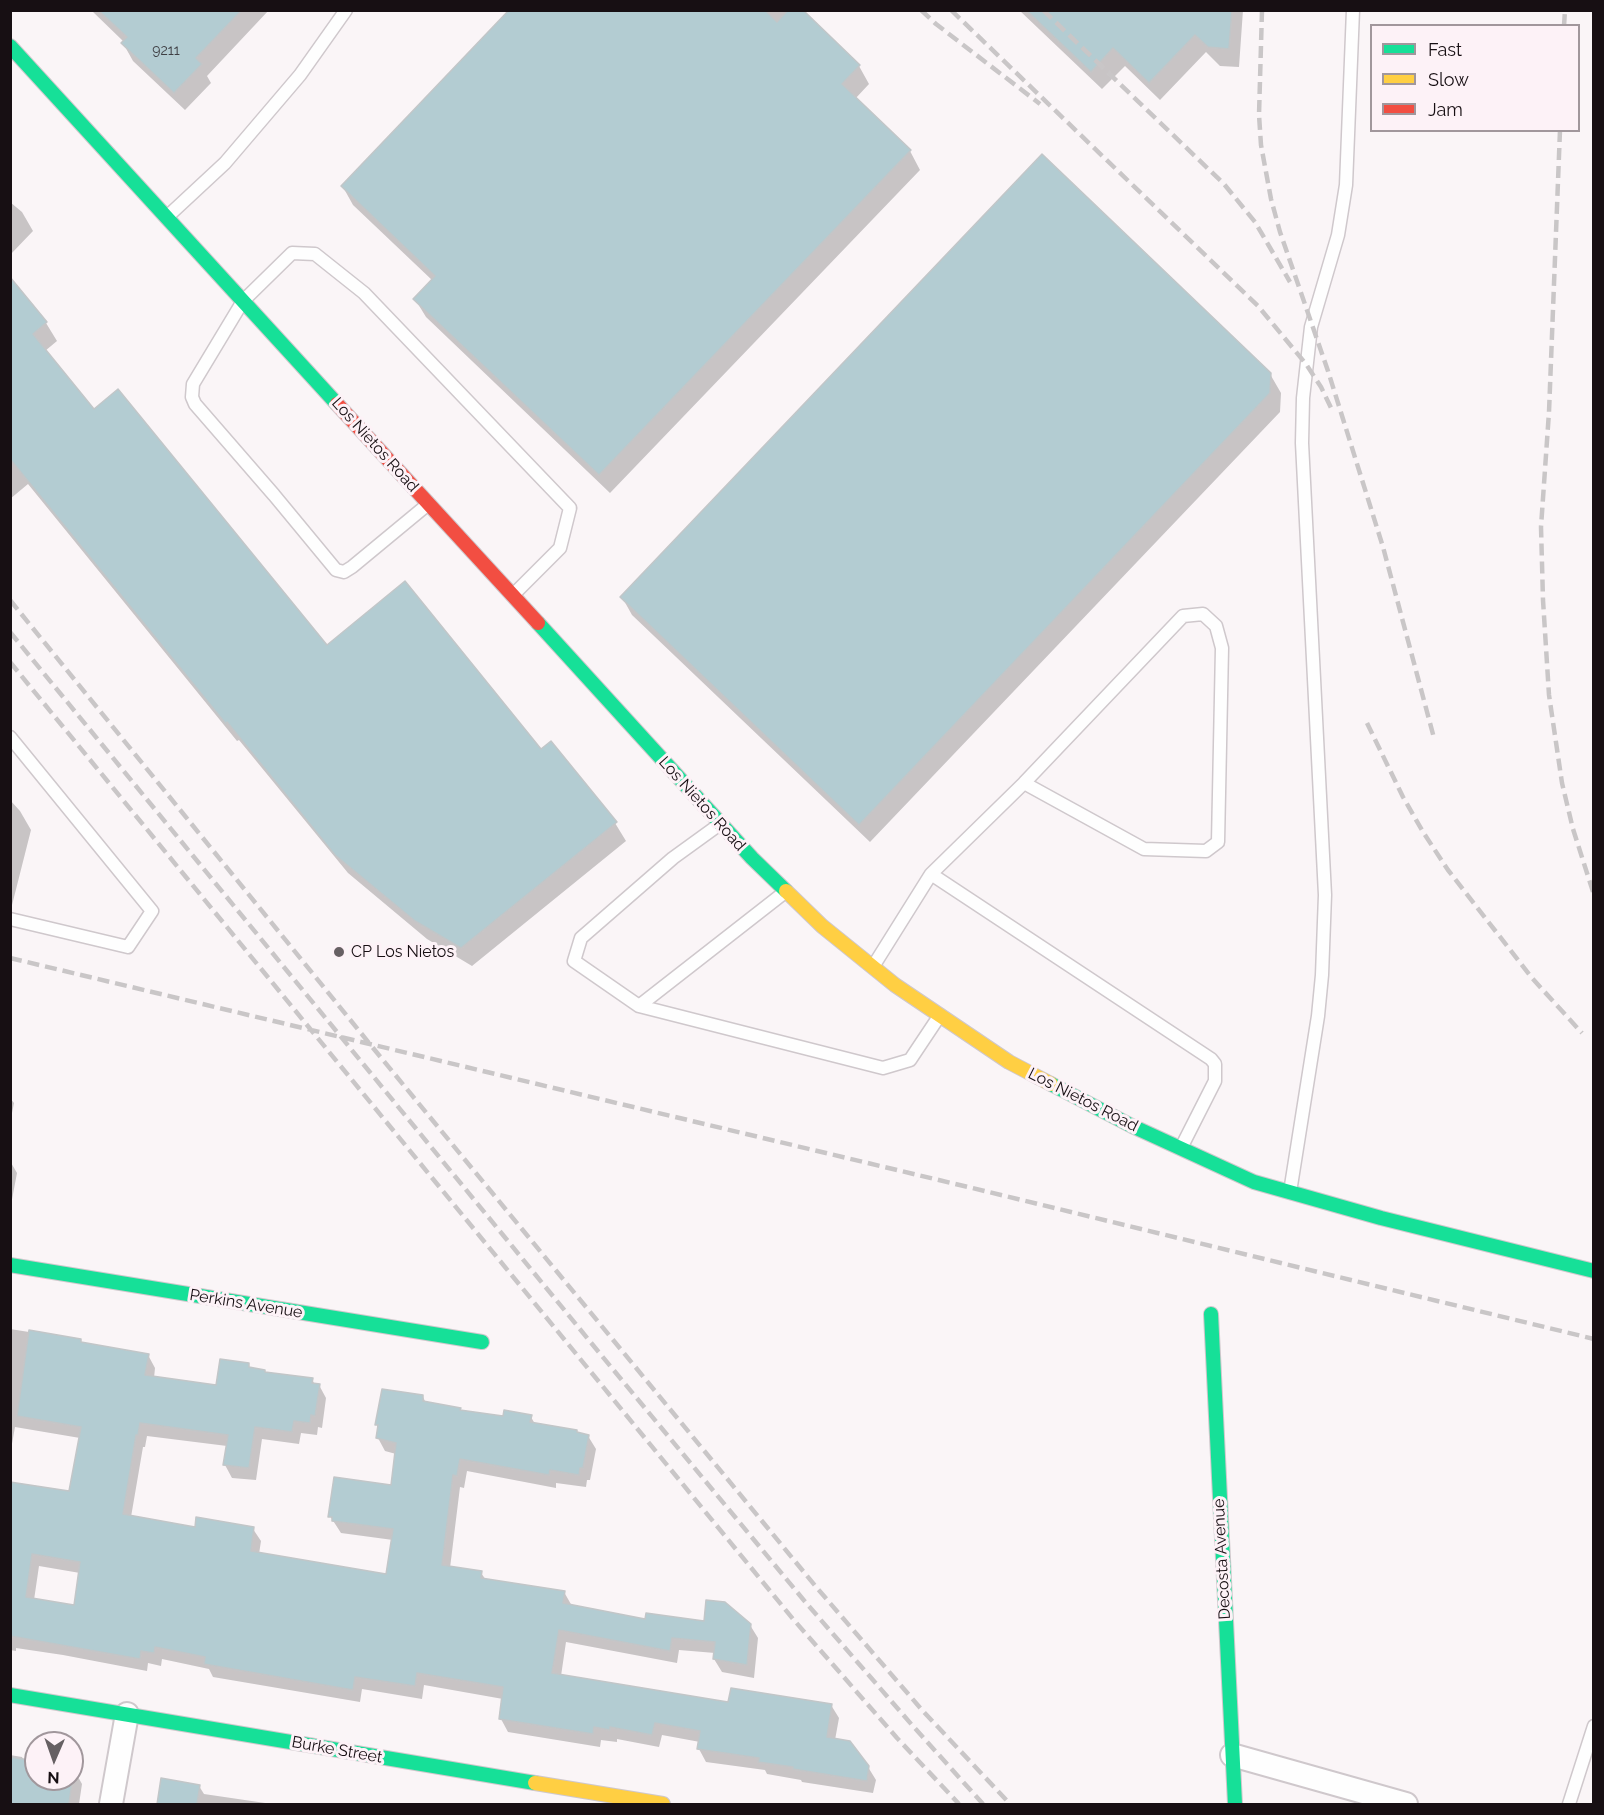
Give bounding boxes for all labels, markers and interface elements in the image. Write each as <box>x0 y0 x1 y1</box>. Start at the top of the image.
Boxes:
legend <box>1370 24 1580 132</box>
text: Fast <box>1428 39 1462 60</box>
house number: 9211 <box>152 43 180 59</box>
text: Slow <box>1428 69 1469 90</box>
text: Jam <box>1428 99 1463 120</box>
street label: Los Nietos Road <box>328 394 422 496</box>
street label: Los Nietos Road <box>655 753 749 855</box>
place label: CP Los Nietos <box>351 942 454 962</box>
marker: CP Los Nietos <box>332 945 346 959</box>
street label: Los Nietos Road <box>1025 1064 1141 1136</box>
street label: Perkins Avenue <box>188 1286 304 1322</box>
street label: Decosta Avenue <box>1209 1498 1235 1620</box>
north arrow <box>24 1731 84 1791</box>
street label: Burke Street <box>290 1733 384 1767</box>
text: N <box>47 1768 60 1787</box>

